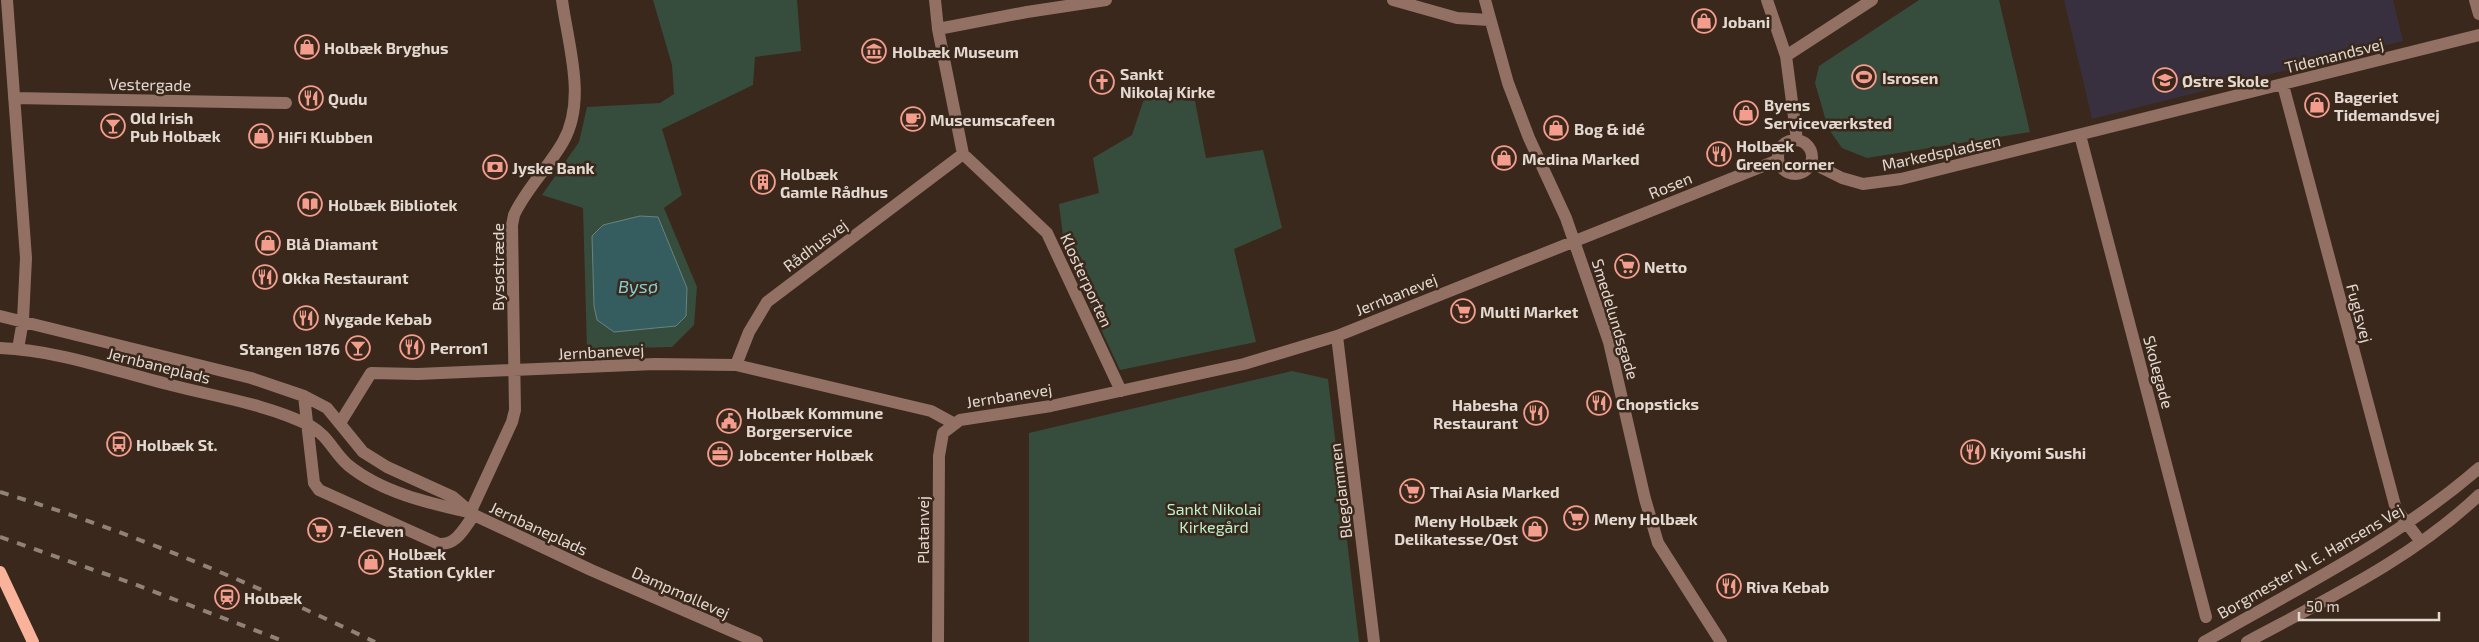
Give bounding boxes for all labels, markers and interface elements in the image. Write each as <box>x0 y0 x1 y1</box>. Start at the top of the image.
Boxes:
shop icon: Jobani <box>1691 8 1717 34</box>
place label: Jobani <box>1722 12 1770 31</box>
shop icon: Holbæk Bryghus <box>294 34 320 60</box>
street label: Tidemandsvej <box>2283 34 2386 77</box>
place label: Holbæk Bryghus <box>324 38 449 58</box>
museum icon: Holbæk Museum <box>861 38 887 64</box>
place label: Holbæk Museum <box>892 42 1019 61</box>
place label: Sankt Nikolaj Kirke <box>1120 64 1215 101</box>
sports icon: Isrosen <box>1851 64 1877 90</box>
school or university icon: Østre Skole <box>2152 67 2178 93</box>
place label: Isrosen <box>1882 68 1938 87</box>
church icon: Sankt Nikolaj Kirke <box>1089 69 1115 95</box>
place label: Østre Skole <box>2182 71 2269 90</box>
street label: Vestergade <box>109 74 191 94</box>
restaurant icon: Qudu <box>298 85 324 111</box>
place label: Bageriet Tidemandsvej <box>2334 87 2440 124</box>
place label: Qudu <box>328 89 368 109</box>
shop icon: Bageriet Tidemandsvej <box>2304 92 2330 118</box>
place label: Byens Serviceværksted <box>1764 95 1892 132</box>
shop icon: Byens Serviceværksted <box>1733 100 1759 126</box>
cafe icon: Museumscafeen <box>900 106 926 132</box>
place label: Old Irish Pub Holbæk <box>130 108 221 145</box>
place label: Museumscafeen <box>930 110 1055 129</box>
bar icon: Old Irish Pub Holbæk <box>100 113 126 139</box>
shop icon: Bog & idé <box>1543 115 1569 141</box>
place label: Bog & idé <box>1574 119 1645 138</box>
shop icon: HiFi Klubben <box>248 123 274 149</box>
place label: HiFi Klubben <box>278 127 373 146</box>
street label: Markedspladsen <box>1880 130 2002 174</box>
place label: Holbæk Green corner <box>1736 136 1834 173</box>
restaurant icon: Holbæk Green corner <box>1706 141 1732 167</box>
shop icon: Medina Marked <box>1491 145 1517 171</box>
place label: Medina Marked <box>1522 149 1640 168</box>
bank icon: Jyske Bank <box>482 154 508 180</box>
place label: Jyske Bank <box>512 158 595 178</box>
place label: Holbæk Gamle Rådhus <box>780 164 888 201</box>
street label: Rosen <box>1646 168 1694 202</box>
building icon: Holbæk Gamle Rådhus <box>750 169 776 195</box>
library icon: Holbæk Bibliotek <box>297 191 323 217</box>
place label: Holbæk Bibliotek <box>328 195 457 214</box>
street label: Rådhusvej <box>779 215 851 276</box>
street label: Bysøstræde <box>488 223 507 311</box>
shop icon: Blå Diamant <box>255 230 281 256</box>
street label: Klosterporten <box>1057 230 1117 330</box>
place label: Blå Diamant <box>286 234 378 253</box>
supermarket icon: Netto <box>1614 253 1640 279</box>
street label: Smedelundsgade <box>1589 256 1643 382</box>
place label: Netto <box>1644 257 1687 276</box>
restaurant icon: Okka Restaurant <box>252 264 278 290</box>
place label: Okka Restaurant <box>282 268 409 287</box>
street label: Jernbanevej <box>1352 269 1440 320</box>
water label: Bysø <box>618 275 658 297</box>
street label: Fuglsvej <box>2342 281 2377 345</box>
supermarket icon: Multi Market <box>1450 298 1476 324</box>
place label: Multi Market <box>1480 302 1579 321</box>
restaurant icon: Nygade Kebab <box>293 305 319 331</box>
place label: Nygade Kebab <box>324 309 432 329</box>
street label: Skolegade <box>2140 333 2178 411</box>
restaurant icon: Perron1 <box>399 334 425 360</box>
bar icon: Stangen 1876 <box>345 335 371 361</box>
place label: Perron1 <box>430 338 488 357</box>
place label: Stangen 1876 <box>239 339 340 358</box>
street label: Jernbanevej <box>557 339 645 364</box>
street label: Jernbaneplads <box>105 343 213 387</box>
street label: Jernbanevej <box>965 379 1053 412</box>
restaurant icon: Chopsticks <box>1586 390 1612 416</box>
place label: Chopsticks <box>1616 394 1699 413</box>
place label: Habesha Restaurant <box>1433 395 1518 432</box>
restaurant icon: Habesha Restaurant <box>1523 400 1549 426</box>
place label: Holbæk Kommune Borgerservice <box>746 403 883 440</box>
public building icon: Holbæk Kommune Borgerservice <box>716 408 742 434</box>
bus stop icon: Holbæk St. <box>106 431 132 457</box>
place label: Holbæk St. <box>136 435 218 454</box>
restaurant icon: Kiyomi Sushi <box>1960 439 1986 465</box>
office icon: Jobcenter Holbæk <box>707 441 733 467</box>
street label: Blegdammen <box>1325 442 1355 540</box>
place label: Kiyomi Sushi <box>1990 443 2086 463</box>
place label: Jobcenter Holbæk <box>738 445 873 464</box>
supermarket icon: Thai Asia Marked <box>1399 478 1425 504</box>
place label: Thai Asia Marked <box>1430 482 1560 501</box>
street label: Platanvej <box>913 496 933 564</box>
street label: Jernbaneplads <box>487 497 591 559</box>
park label: Sankt Nikolai Kirkegård <box>1167 499 1261 536</box>
street label: Borgmester N. E. Hansens Vej <box>2213 500 2407 623</box>
supermarket icon: Meny Holbæk <box>1563 505 1589 531</box>
place label: Meny Holbæk <box>1594 509 1698 529</box>
place label: Meny Holbæk Delikatesse/Ost <box>1394 511 1518 548</box>
shop icon: Meny Holbæk Delikatesse/Ost <box>1522 516 1548 542</box>
supermarket icon: 7-Eleven <box>307 517 333 543</box>
place label: 7-Eleven <box>338 521 404 540</box>
place label: Holbæk Station Cykler <box>388 544 495 582</box>
shop icon: Holbæk Station Cykler <box>358 549 384 575</box>
street label: Dampmøllevej <box>629 562 733 623</box>
restaurant icon: Riva Kebab <box>1716 573 1742 599</box>
place label: Riva Kebab <box>1746 577 1829 596</box>
station icon: Holbæk <box>214 584 240 610</box>
place label: Holbæk <box>244 588 302 607</box>
scale bar <box>2299 590 2439 622</box>
text: 50 m <box>2306 597 2340 615</box>

